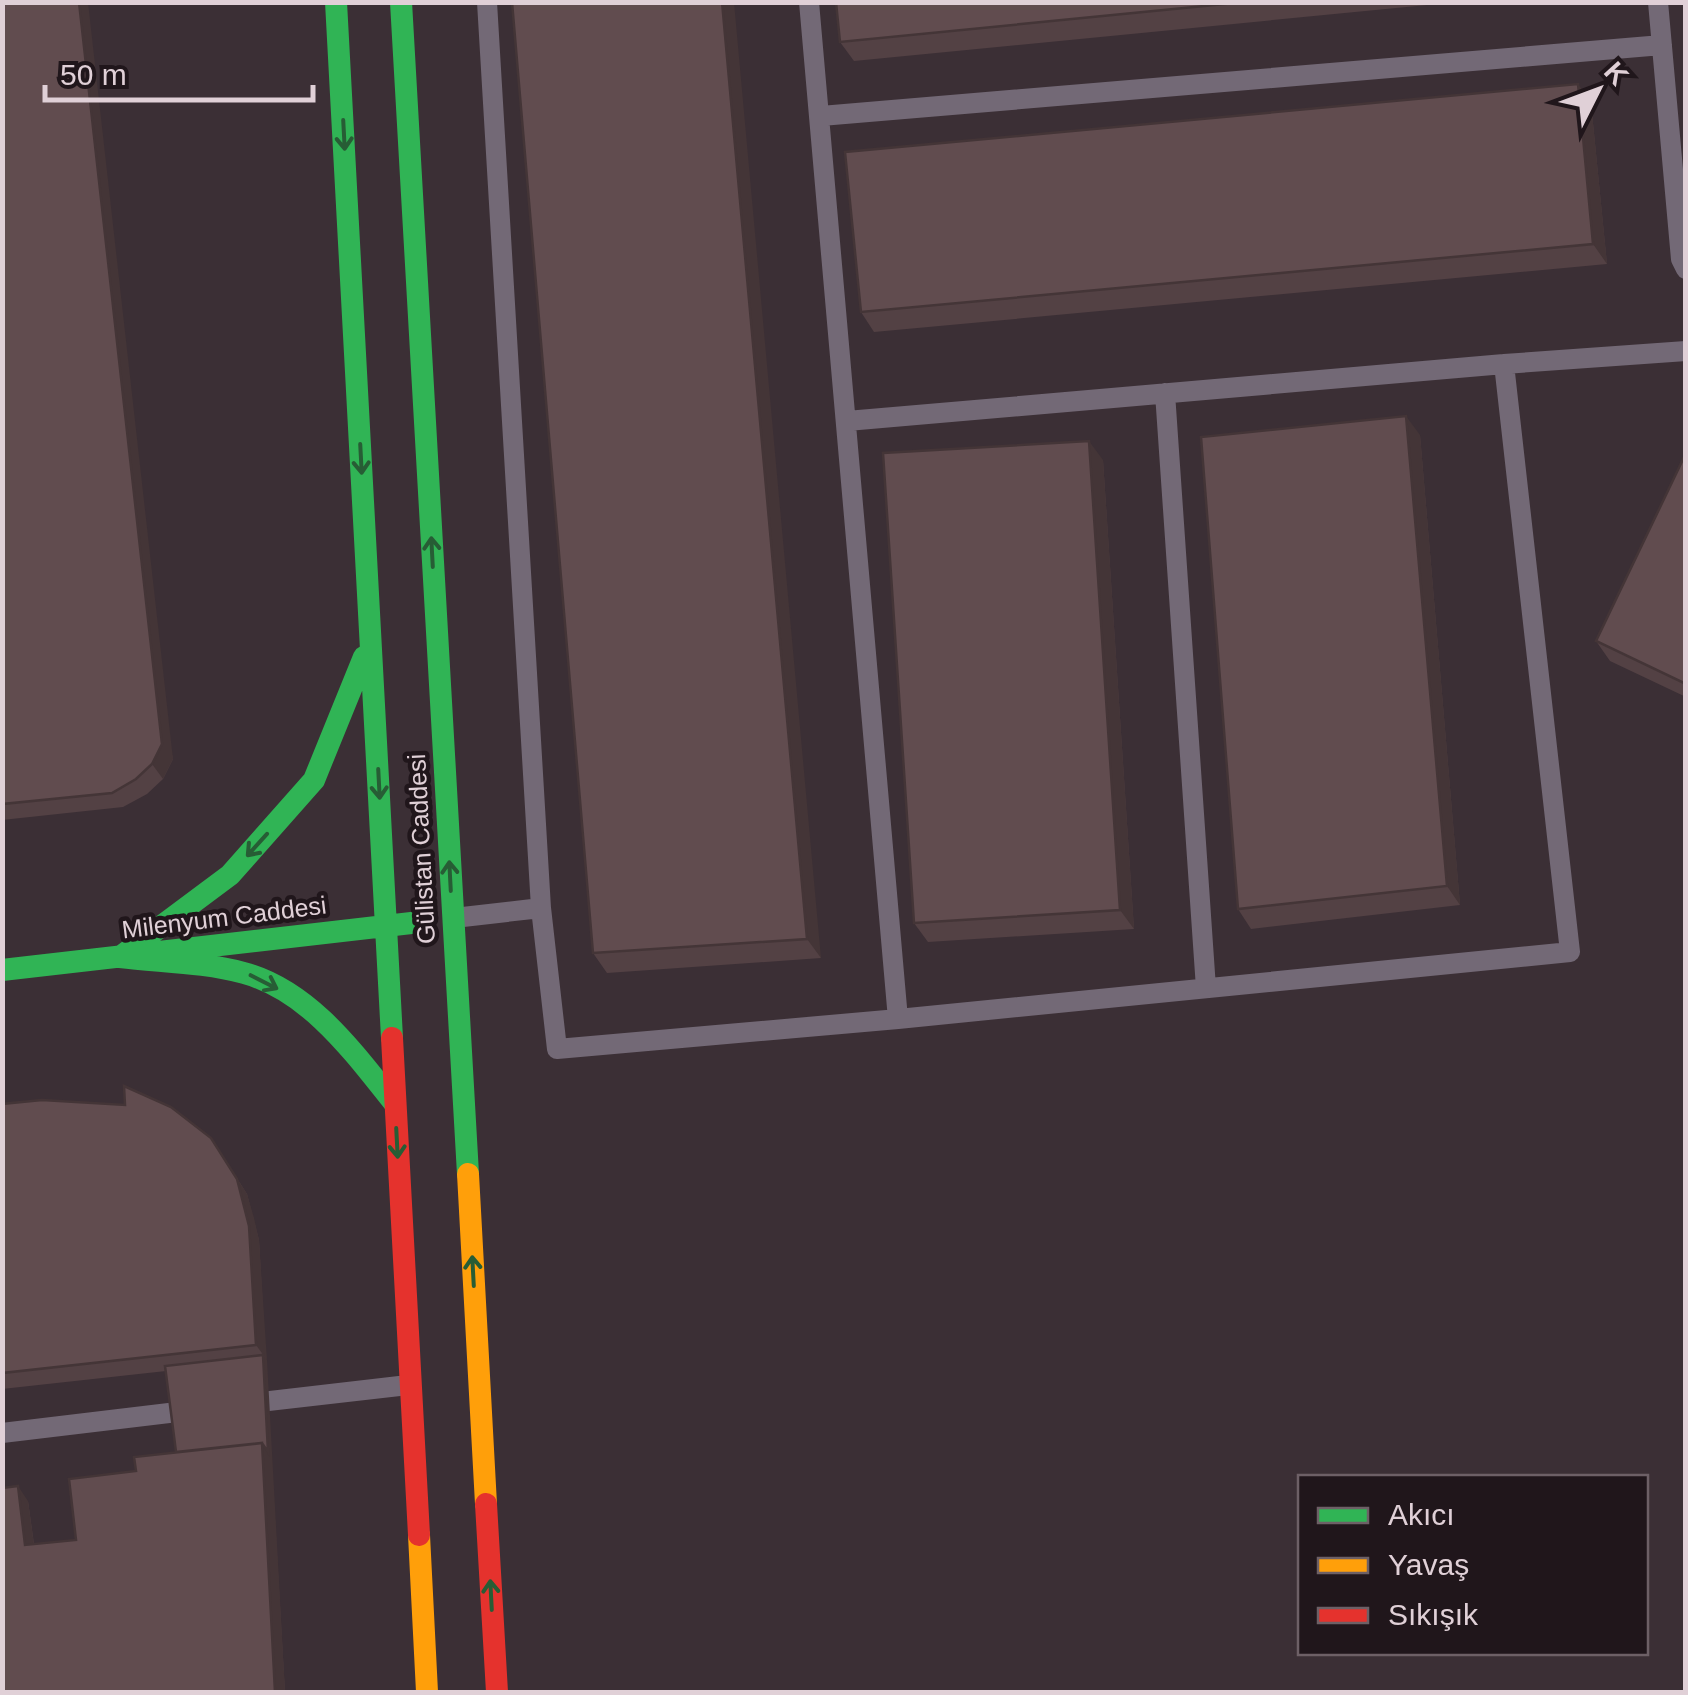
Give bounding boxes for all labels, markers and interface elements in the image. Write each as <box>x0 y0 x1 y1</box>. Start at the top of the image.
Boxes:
scale bar <box>45 40 312 102</box>
north arrow <box>1548 40 1648 140</box>
text: K <box>1598 56 1634 91</box>
text: 50 m <box>60 58 127 91</box>
one-way arrow <box>335 118 354 150</box>
one-way arrow <box>352 443 371 475</box>
one-way arrow <box>422 536 441 568</box>
street label: Gülistan Caddesi <box>402 753 440 945</box>
one-way arrow <box>370 767 389 799</box>
one-way arrow <box>246 832 269 857</box>
one-way arrow <box>440 861 459 893</box>
street label: Milenyum Caddesi <box>120 891 328 943</box>
one-way arrow <box>249 973 279 992</box>
one-way arrow <box>388 1127 407 1159</box>
one-way arrow <box>463 1255 482 1287</box>
legend <box>1298 1475 1648 1655</box>
text: Akıcı <box>1388 1498 1455 1531</box>
text: Yavaş <box>1388 1548 1469 1581</box>
one-way arrow <box>481 1580 500 1612</box>
text: Sıkışık <box>1388 1598 1479 1631</box>

